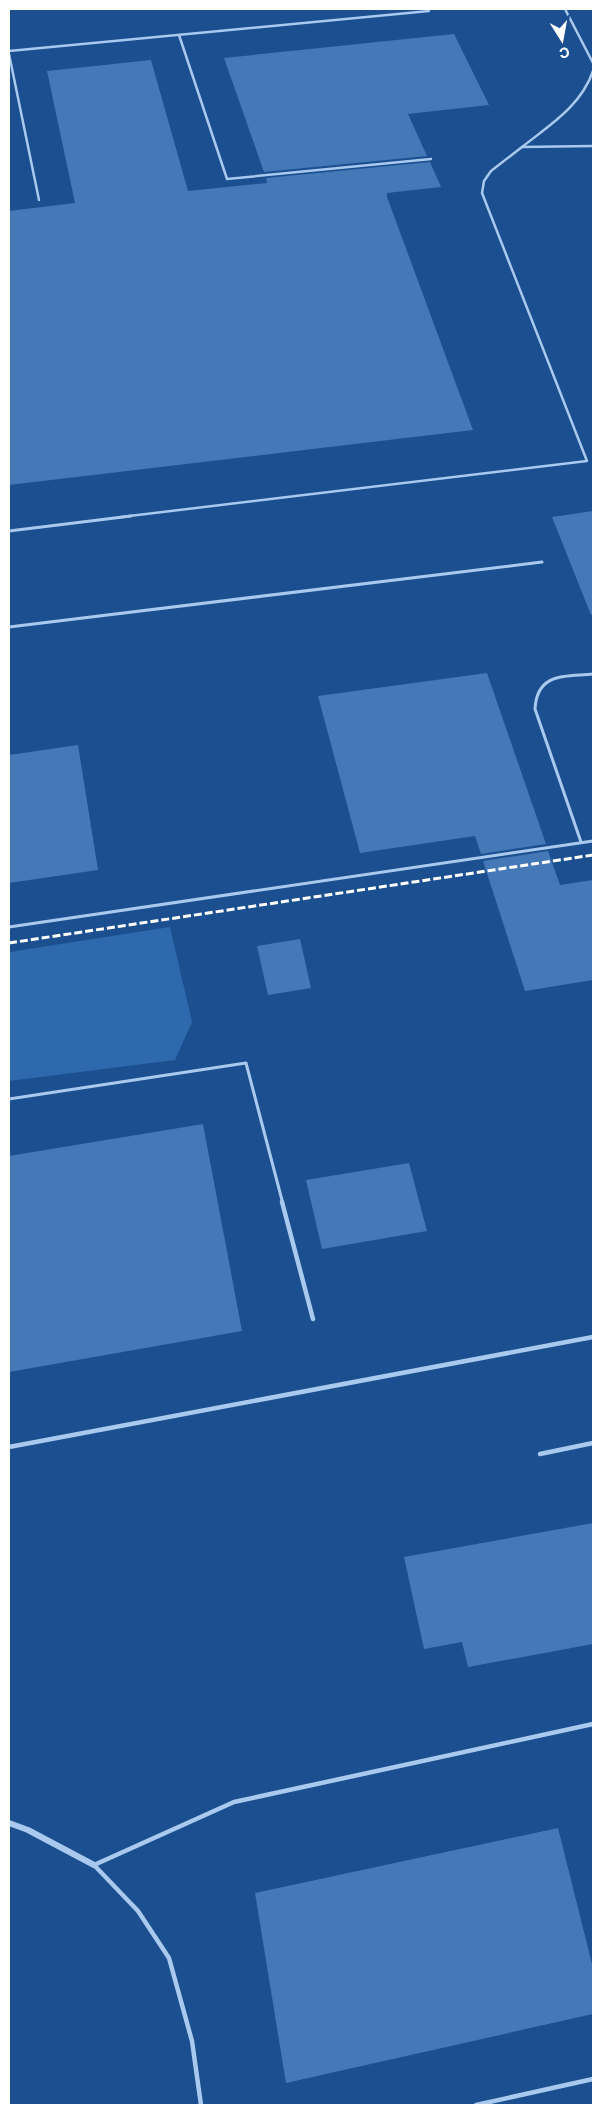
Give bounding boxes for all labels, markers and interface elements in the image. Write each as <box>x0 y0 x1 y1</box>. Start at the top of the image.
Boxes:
north arrow <box>537 15 587 65</box>
text: С <box>558 44 571 63</box>

